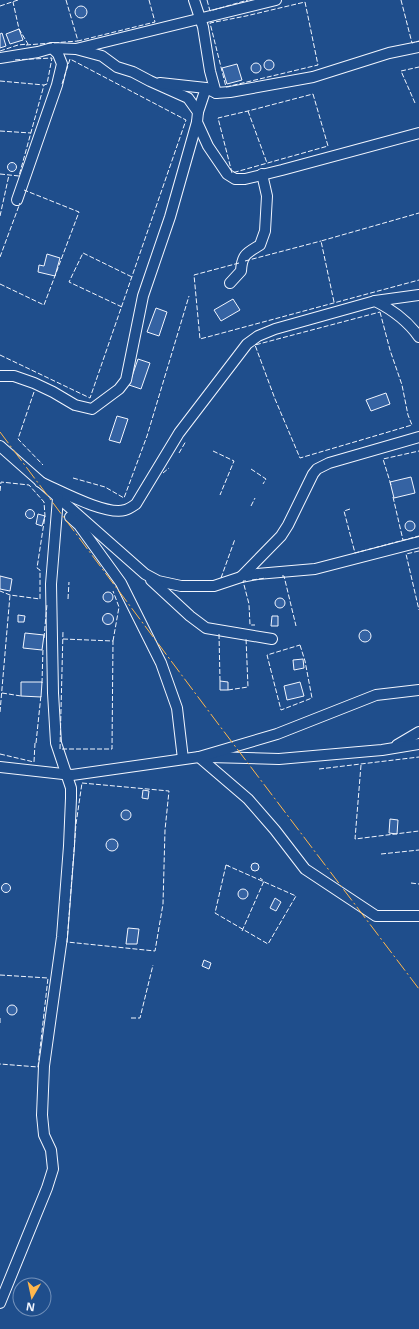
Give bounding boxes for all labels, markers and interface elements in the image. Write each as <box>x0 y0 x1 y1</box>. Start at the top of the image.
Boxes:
north arrow <box>12 1277 52 1317</box>
text: N <box>25 1299 36 1315</box>

